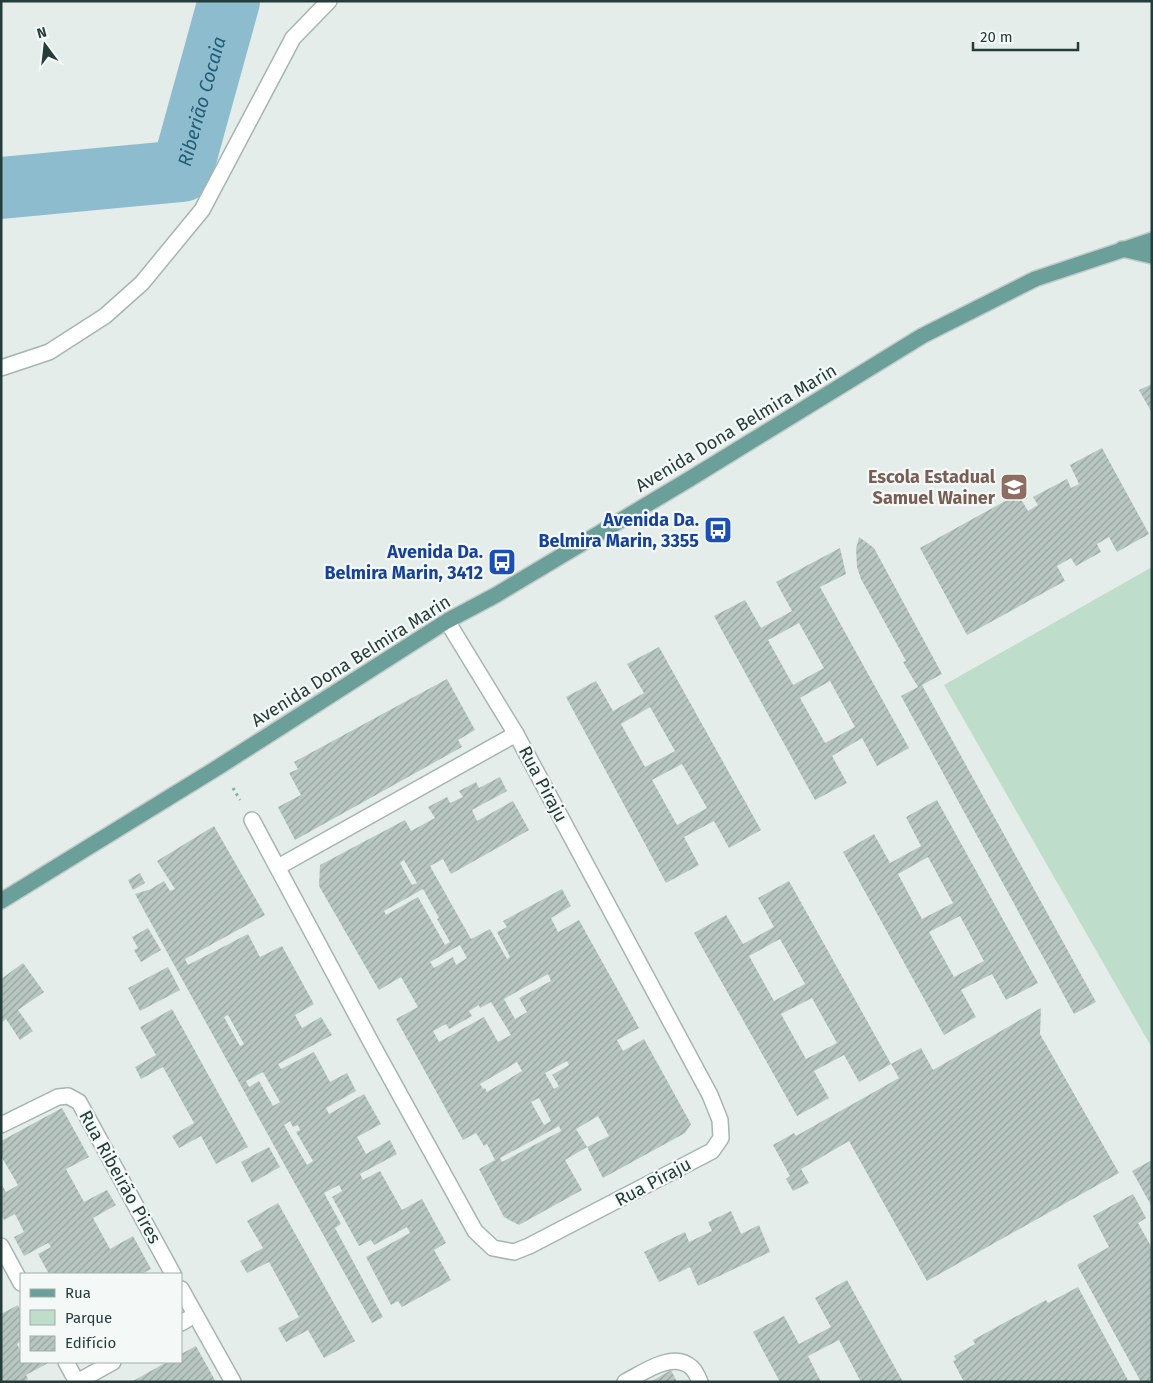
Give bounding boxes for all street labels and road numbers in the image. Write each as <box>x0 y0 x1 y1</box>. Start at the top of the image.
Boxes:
street label: Avenida Dona Belmira Marin <box>631 359 841 497</box>
street label: Avenida Dona Belmira Marin <box>247 591 455 731</box>
street label: Rua Piraju <box>514 742 572 826</box>
street label: Rua Ribeirão Pires <box>74 1106 166 1248</box>
street label: Rua Piraju <box>611 1153 695 1211</box>

